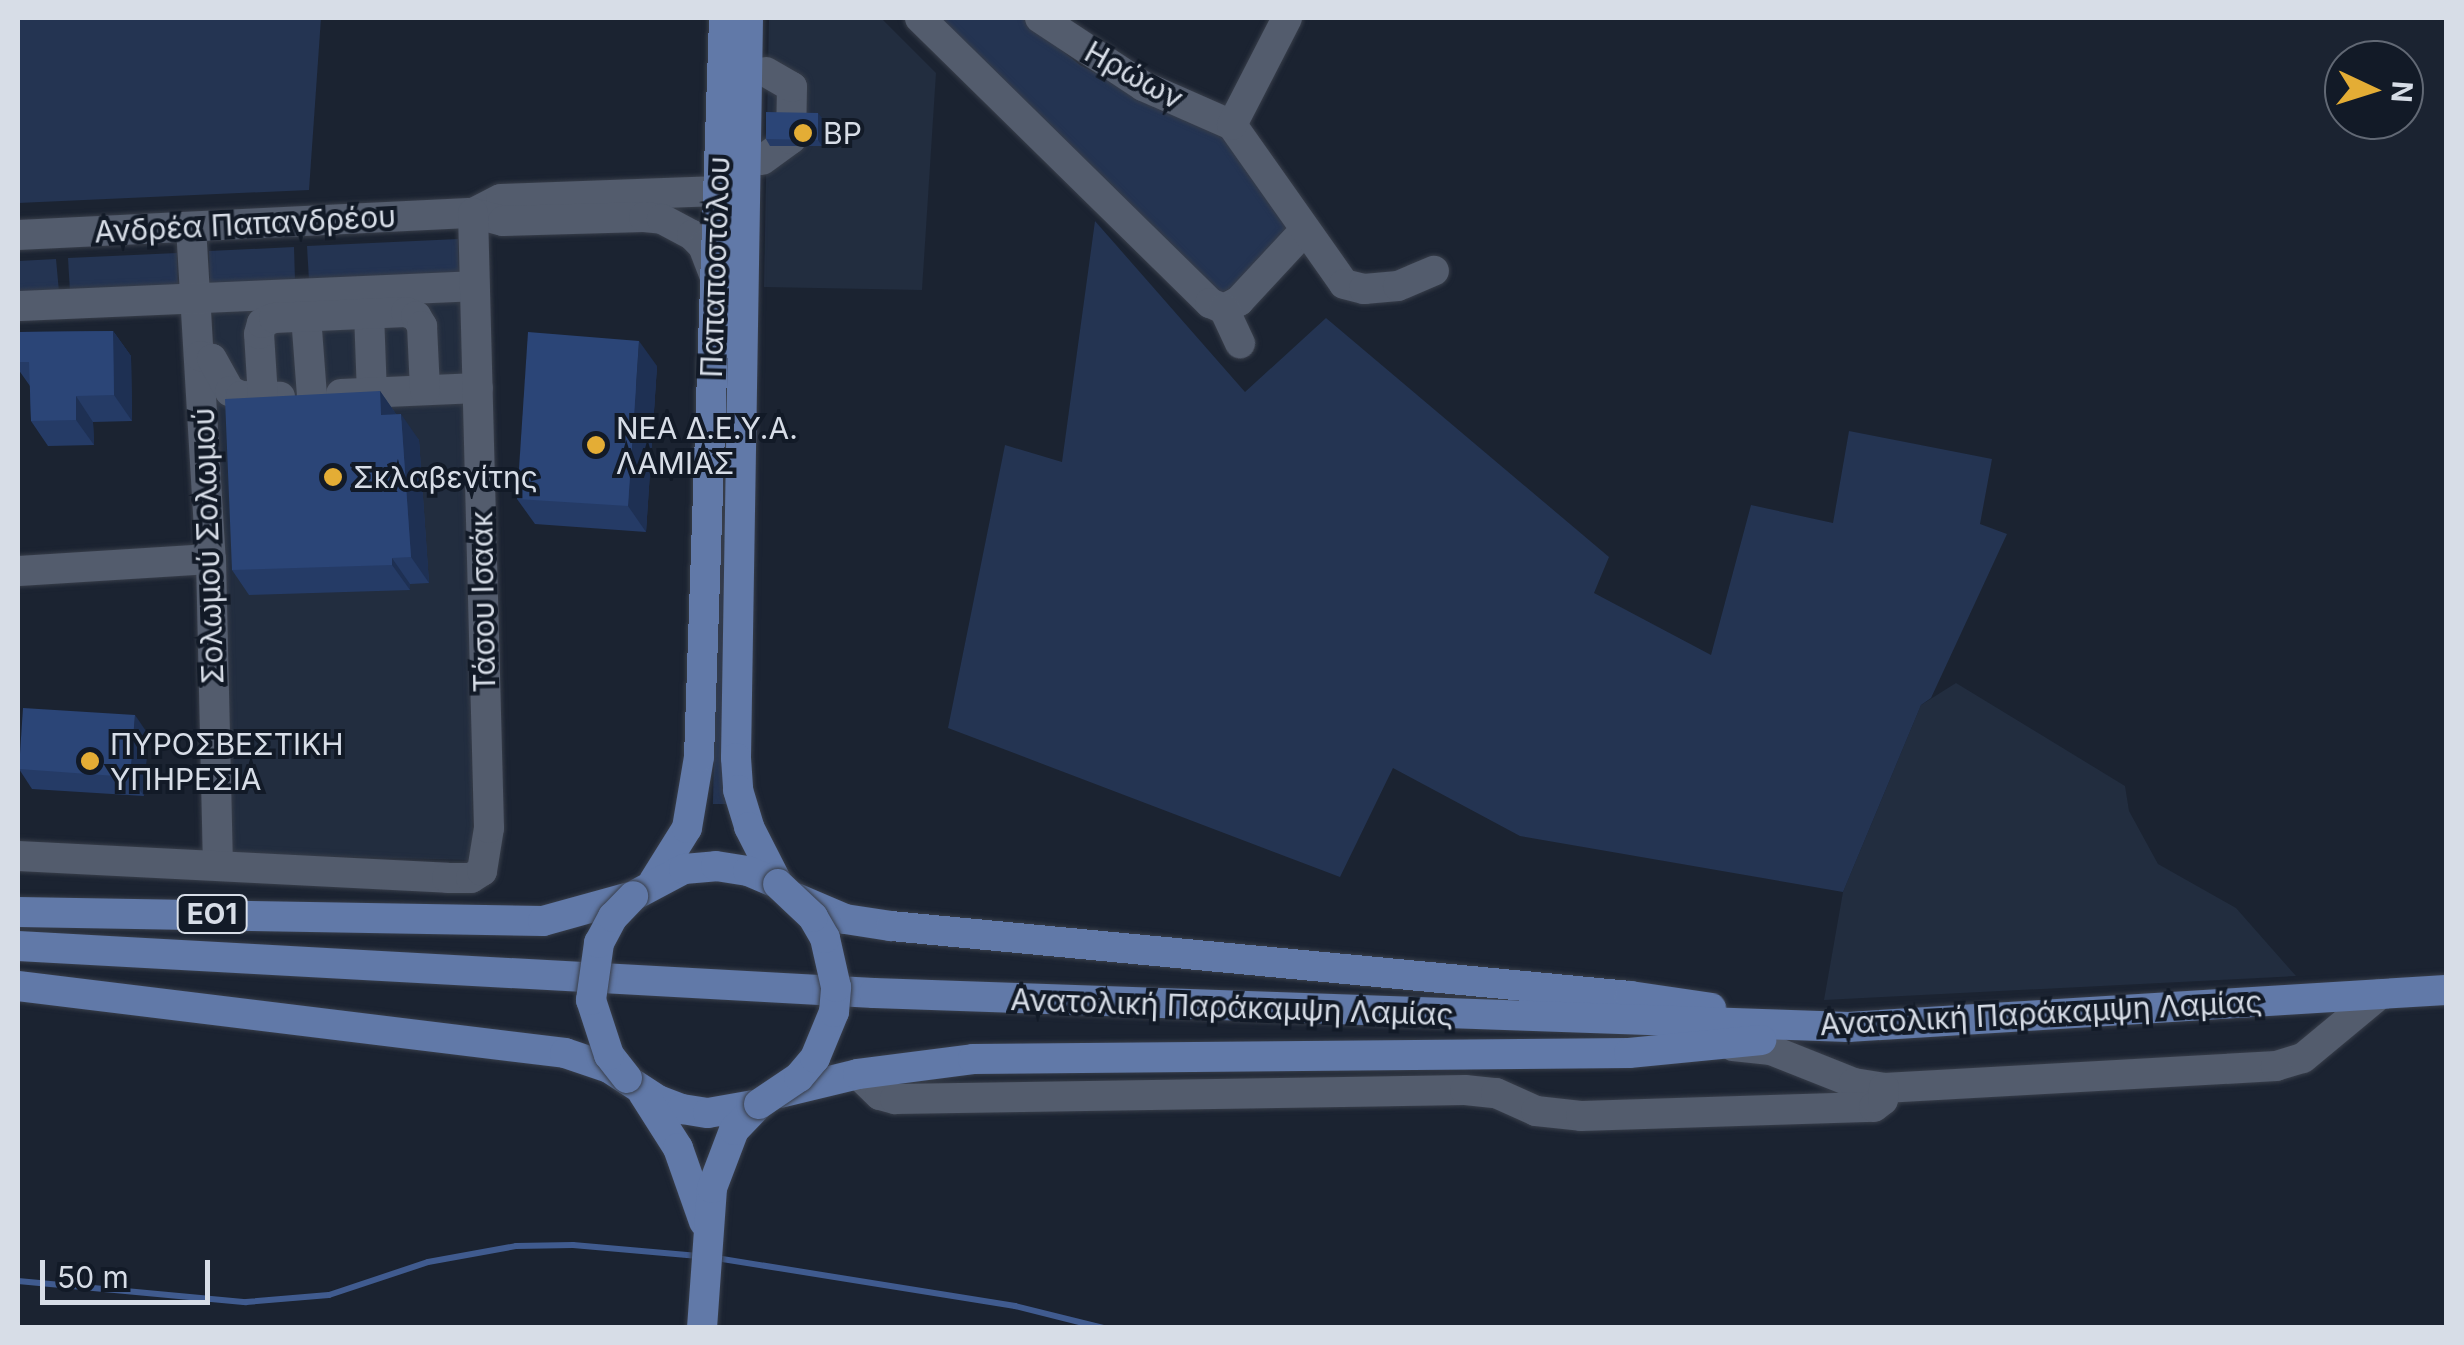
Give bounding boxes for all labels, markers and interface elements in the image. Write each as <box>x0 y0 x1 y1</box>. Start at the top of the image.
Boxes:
street label: Ηρώων <box>1079 33 1189 117</box>
north arrow <box>2324 40 2424 140</box>
text: N <box>2384 80 2420 104</box>
place label: BP <box>823 115 862 151</box>
marker: BP <box>792 122 814 144</box>
street label: Παπαποστόλου <box>693 156 737 378</box>
street label: Ανδρέα Παπανδρέου <box>93 198 397 250</box>
street label: Σολωμού Σολωμού <box>185 407 231 685</box>
place label: ΝΕΑ Δ.Ε.Υ.Α. ΛΑΜΙΑΣ <box>616 410 798 480</box>
marker: ΝΕΑ Δ.Ε.Υ.Α. ΛΑΜΙΑΣ <box>585 434 607 456</box>
place label: Σκλαβενίτης <box>353 459 538 495</box>
marker: Σκλαβενίτης <box>322 466 344 488</box>
street label: Τάσου Ισαάκ <box>463 511 503 693</box>
place label: ΠΥΡΟΣΒΕΣΤΙΚΗ ΥΠΗΡΕΣΙΑ <box>110 726 344 796</box>
marker: ΠΥΡΟΣΒΕΣΤΙΚΗ ΥΠΗΡΕΣΙΑ <box>79 750 101 772</box>
road number: ΕΟ1 <box>174 891 250 937</box>
street label: Ανατολική Παράκαμψη Λαμίας <box>1010 981 1454 1033</box>
street label: Ανατολική Παράκαμψη Λαμίας <box>1819 983 2263 1043</box>
scale bar <box>45 1240 215 1302</box>
text: 50 m <box>57 1259 129 1295</box>

